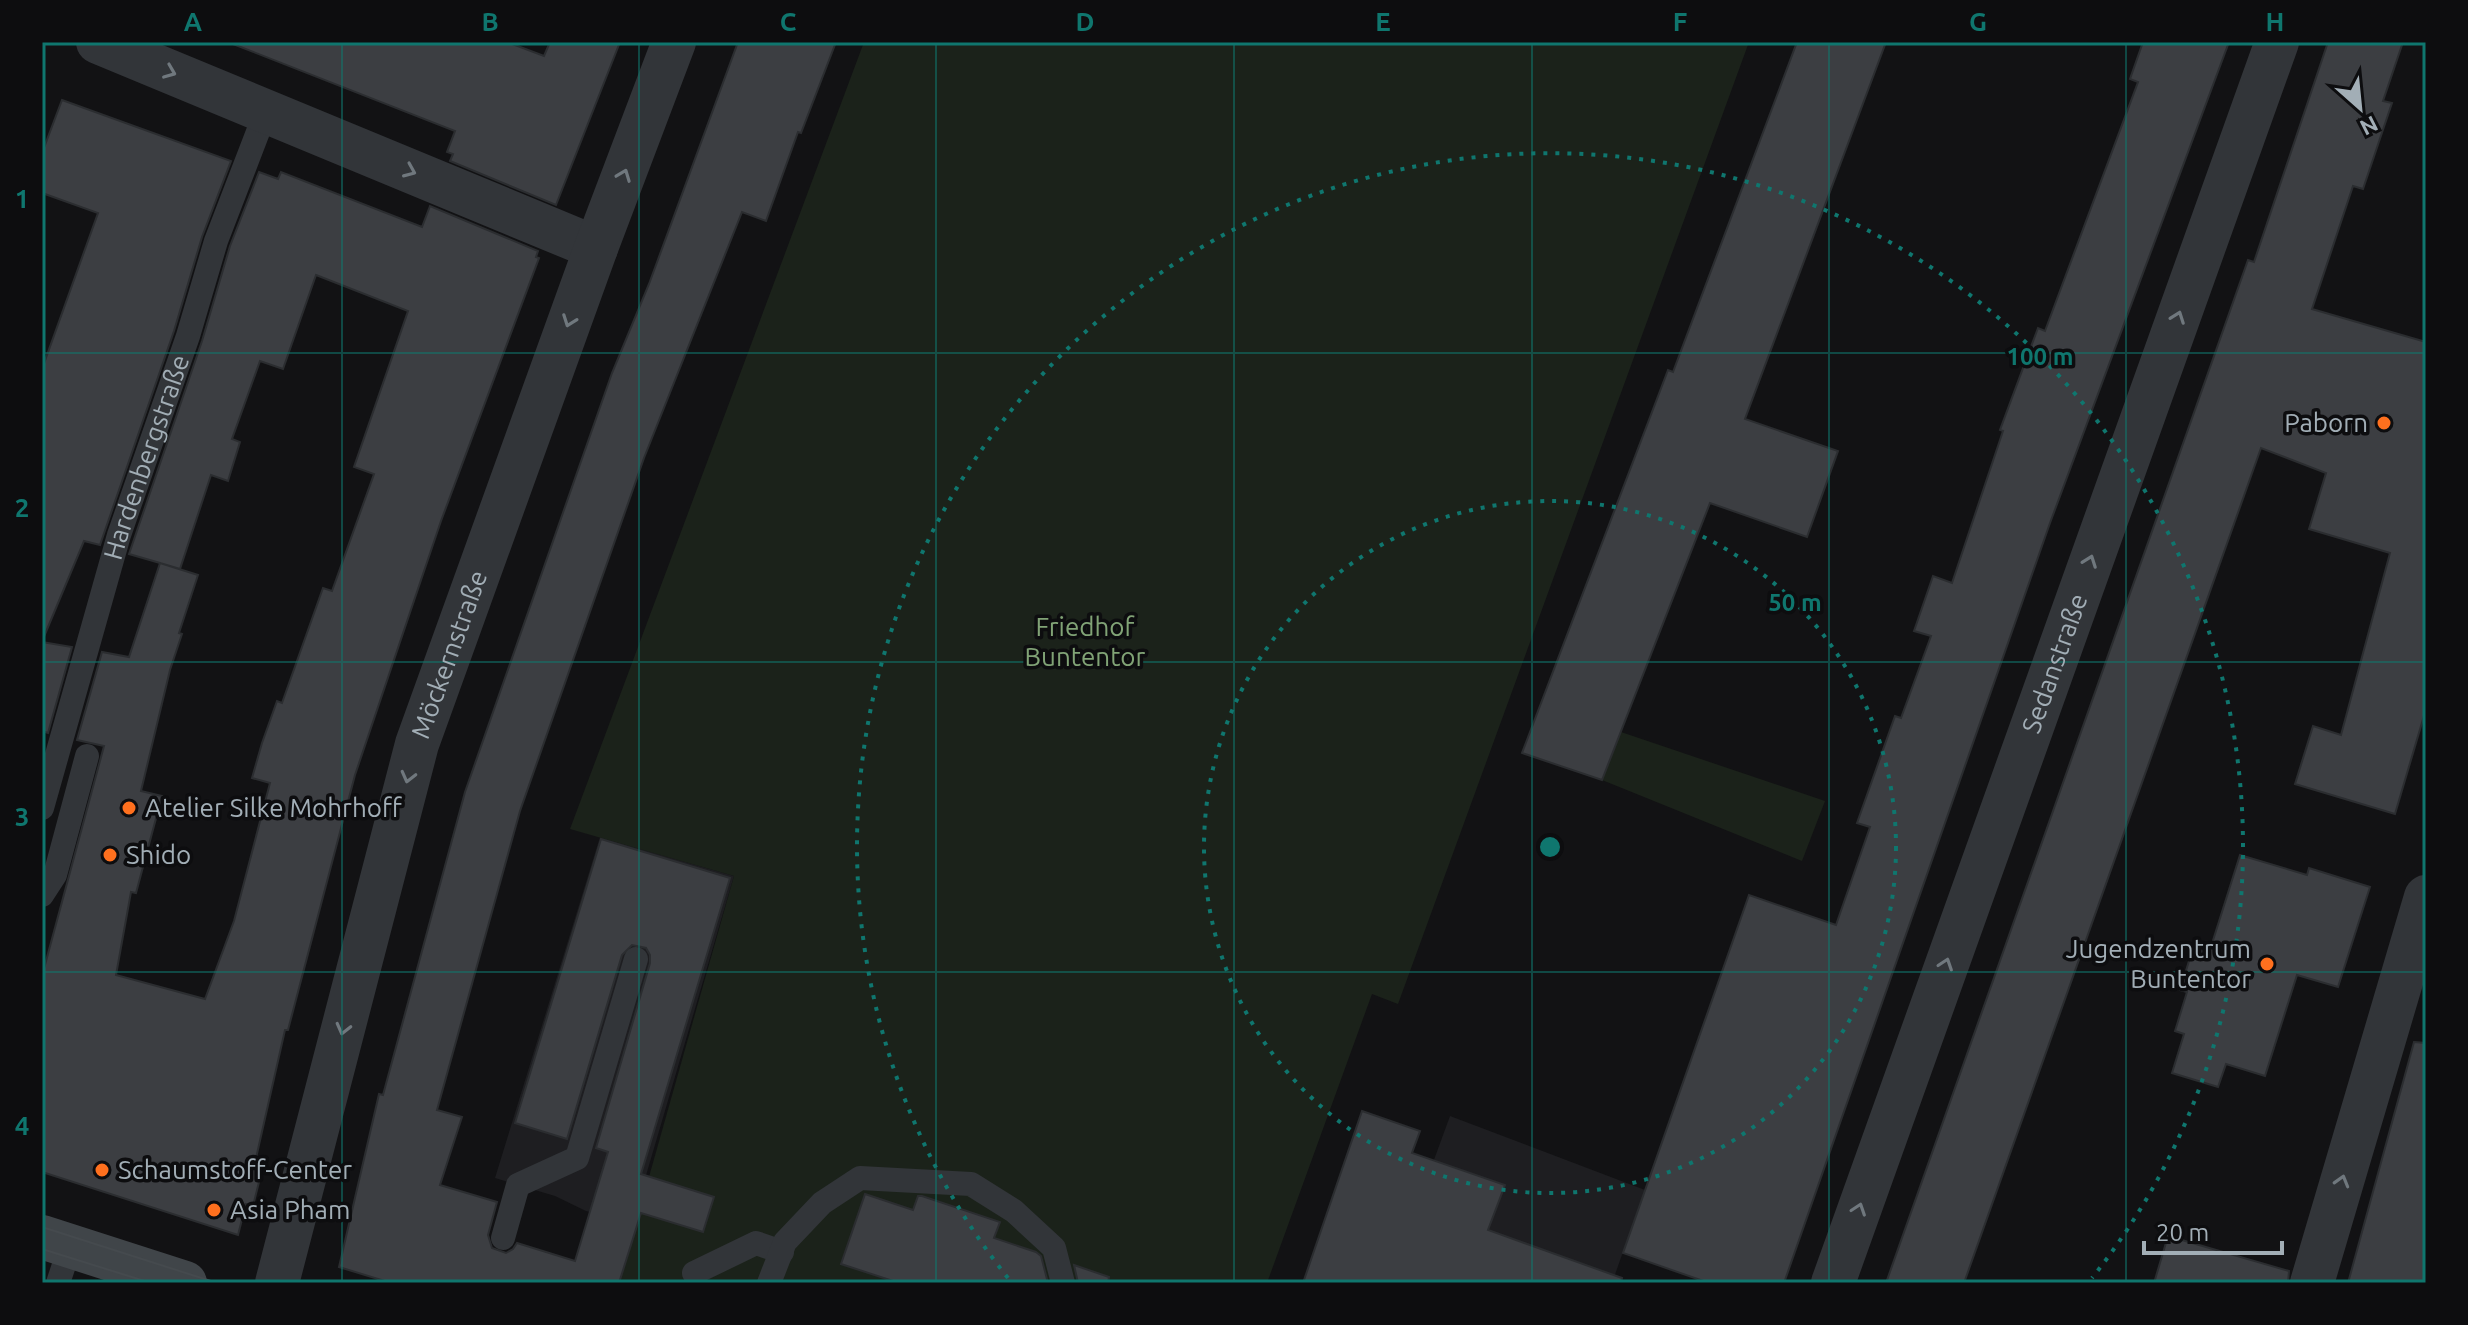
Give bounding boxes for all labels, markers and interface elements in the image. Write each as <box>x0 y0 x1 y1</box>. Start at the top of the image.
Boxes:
text: A <box>184 7 203 36</box>
text: B <box>481 7 499 36</box>
text: C <box>780 7 797 36</box>
text: D <box>1076 7 1094 36</box>
text: E <box>1375 7 1391 36</box>
text: F <box>1673 7 1687 36</box>
text: G <box>1969 7 1987 36</box>
text: H <box>2266 7 2284 36</box>
one-way arrow <box>162 62 176 78</box>
north arrow <box>2320 68 2400 148</box>
text: N <box>2356 111 2382 141</box>
one-way arrow <box>402 161 417 177</box>
one-way arrow <box>614 169 631 183</box>
text: 1 <box>15 184 29 213</box>
one-way arrow <box>2168 310 2185 324</box>
one-way arrow <box>563 313 579 327</box>
text: 100 m <box>2007 343 2073 370</box>
street label: Hardenbergstraße <box>98 351 194 563</box>
place label: Paborn <box>2284 408 2368 437</box>
marker: Paborn <box>2375 414 2393 432</box>
text: 2 <box>15 493 29 522</box>
one-way arrow <box>2080 555 2097 569</box>
street label: Möckernstraße <box>405 566 492 742</box>
text: 50 m <box>1768 589 1822 616</box>
street label: Sedanstraße <box>2016 590 2092 737</box>
park label: Friedhof Buntentor <box>1025 612 1146 671</box>
one-way arrow <box>401 770 418 784</box>
place label: Atelier Silke Mohrhoff <box>145 793 402 822</box>
marker: Atelier Silke Mohrhoff <box>120 799 138 817</box>
text: 3 <box>15 802 29 831</box>
centre of rings <box>1536 833 1564 861</box>
place label: Shido <box>126 840 191 869</box>
marker: Shido <box>101 846 119 864</box>
place label: Jugendzentrum Buntentor <box>2066 934 2251 993</box>
marker: Jugendzentrum Buntentor <box>2258 955 2276 973</box>
one-way arrow <box>1936 958 1953 972</box>
one-way arrow <box>335 1022 352 1036</box>
text: 4 <box>15 1111 29 1140</box>
place label: Schaumstoff-Center <box>118 1155 352 1184</box>
marker: Schaumstoff-Center <box>93 1161 111 1179</box>
one-way arrow <box>2333 1175 2349 1189</box>
place label: Asia Pham <box>230 1195 350 1224</box>
marker: Asia Pham <box>205 1201 223 1219</box>
one-way arrow <box>1850 1203 1866 1217</box>
scale bar <box>2144 1205 2282 1255</box>
text: 20 m <box>2156 1219 2209 1246</box>

